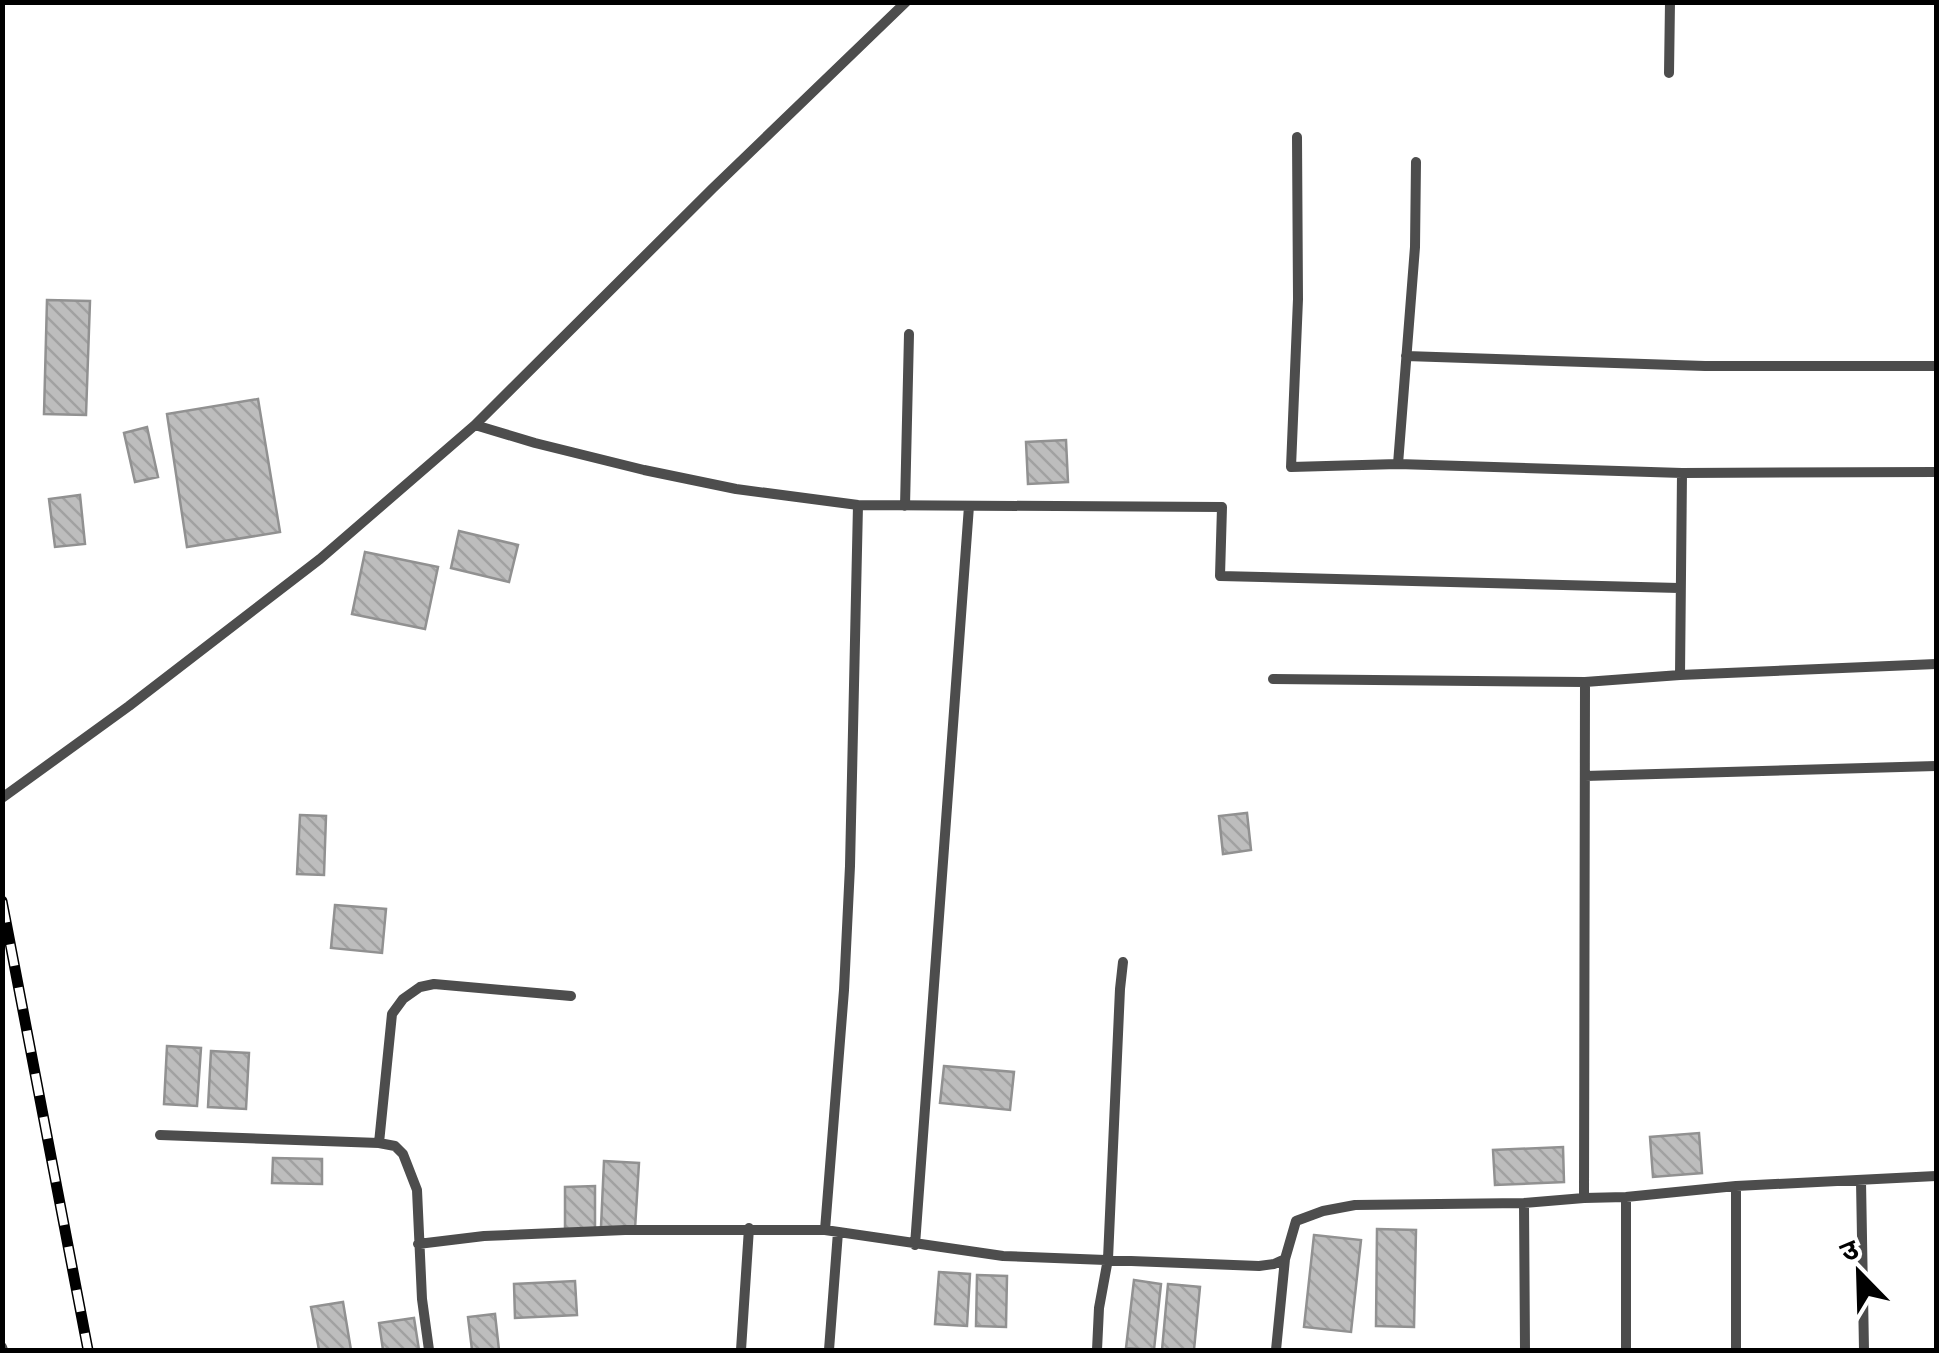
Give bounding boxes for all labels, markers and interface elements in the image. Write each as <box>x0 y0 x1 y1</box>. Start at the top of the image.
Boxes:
north arrow <box>1809 1223 1909 1323</box>
text: उ <box>1835 1231 1864 1269</box>

